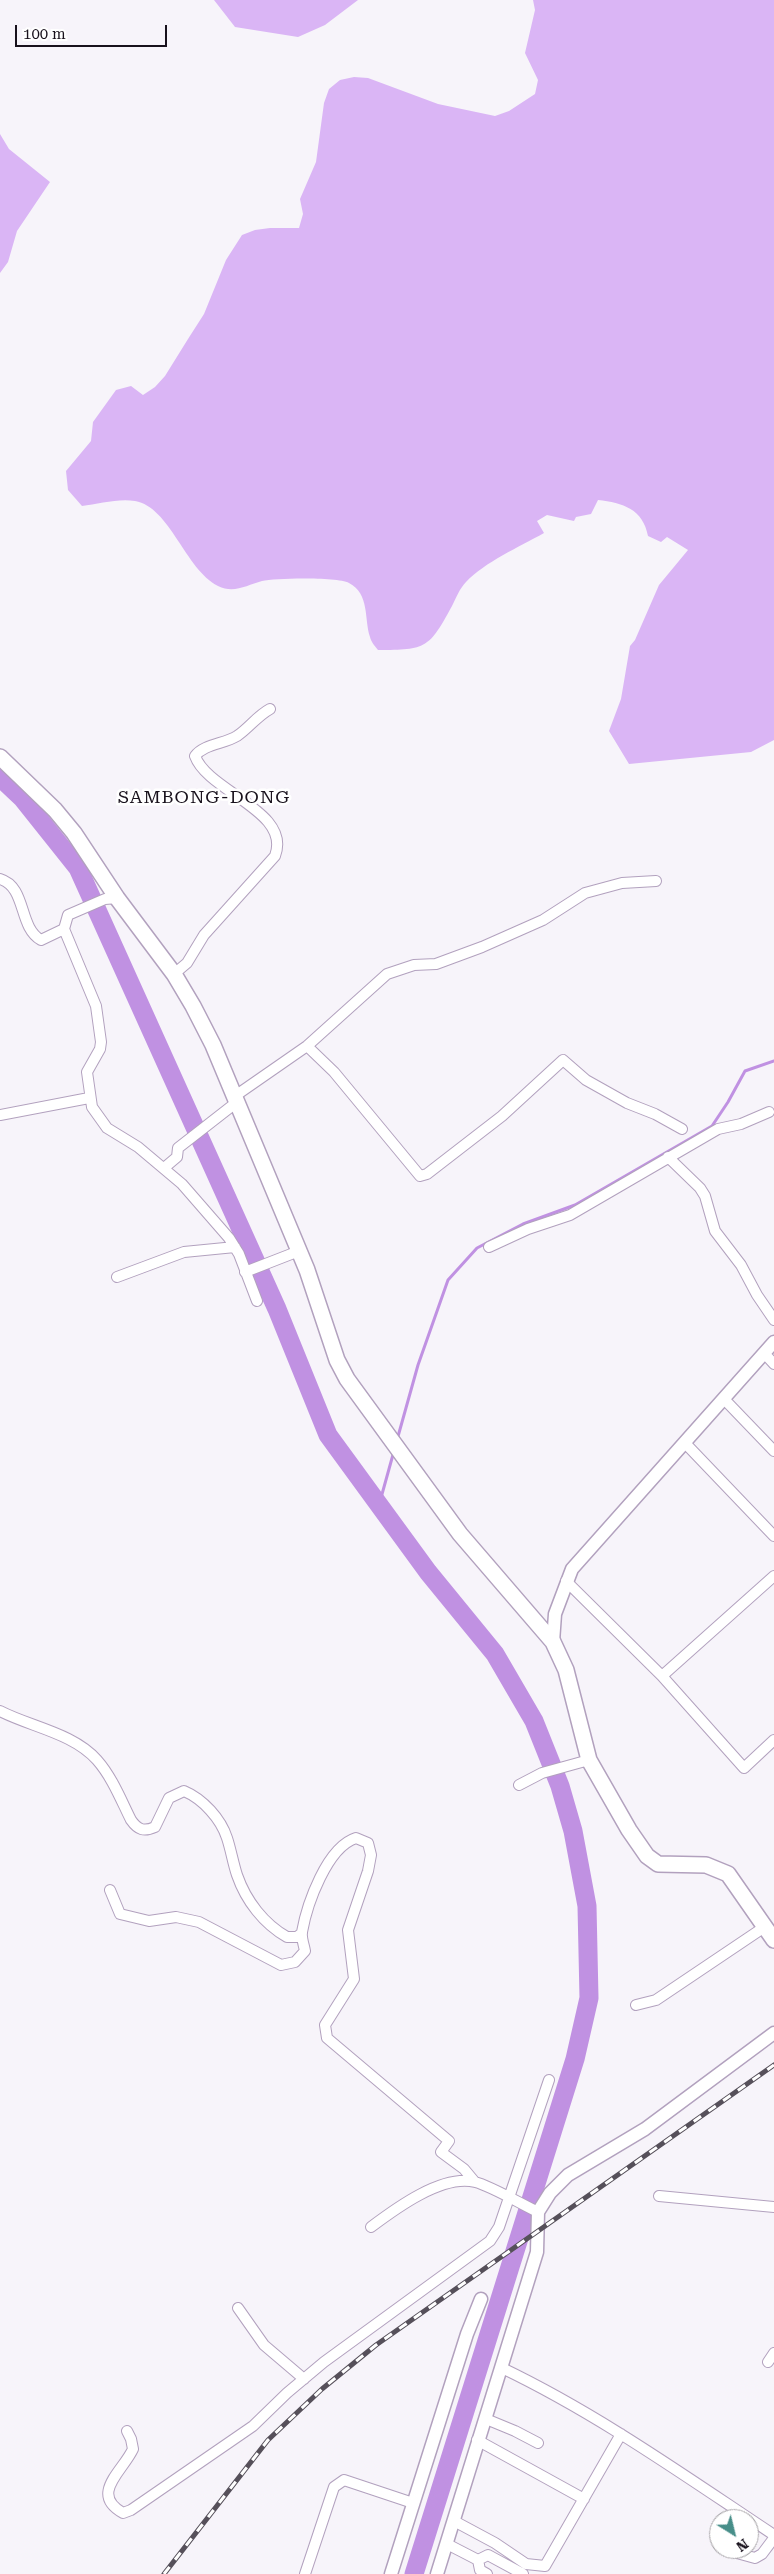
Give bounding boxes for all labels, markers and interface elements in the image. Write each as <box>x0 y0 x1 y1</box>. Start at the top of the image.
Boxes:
scale bar <box>18 15 170 47</box>
text: 100 m <box>23 25 66 43</box>
district label: SAMBONG-DONG <box>116 787 292 809</box>
north arrow <box>709 2509 759 2559</box>
text: N <box>733 2536 751 2555</box>

